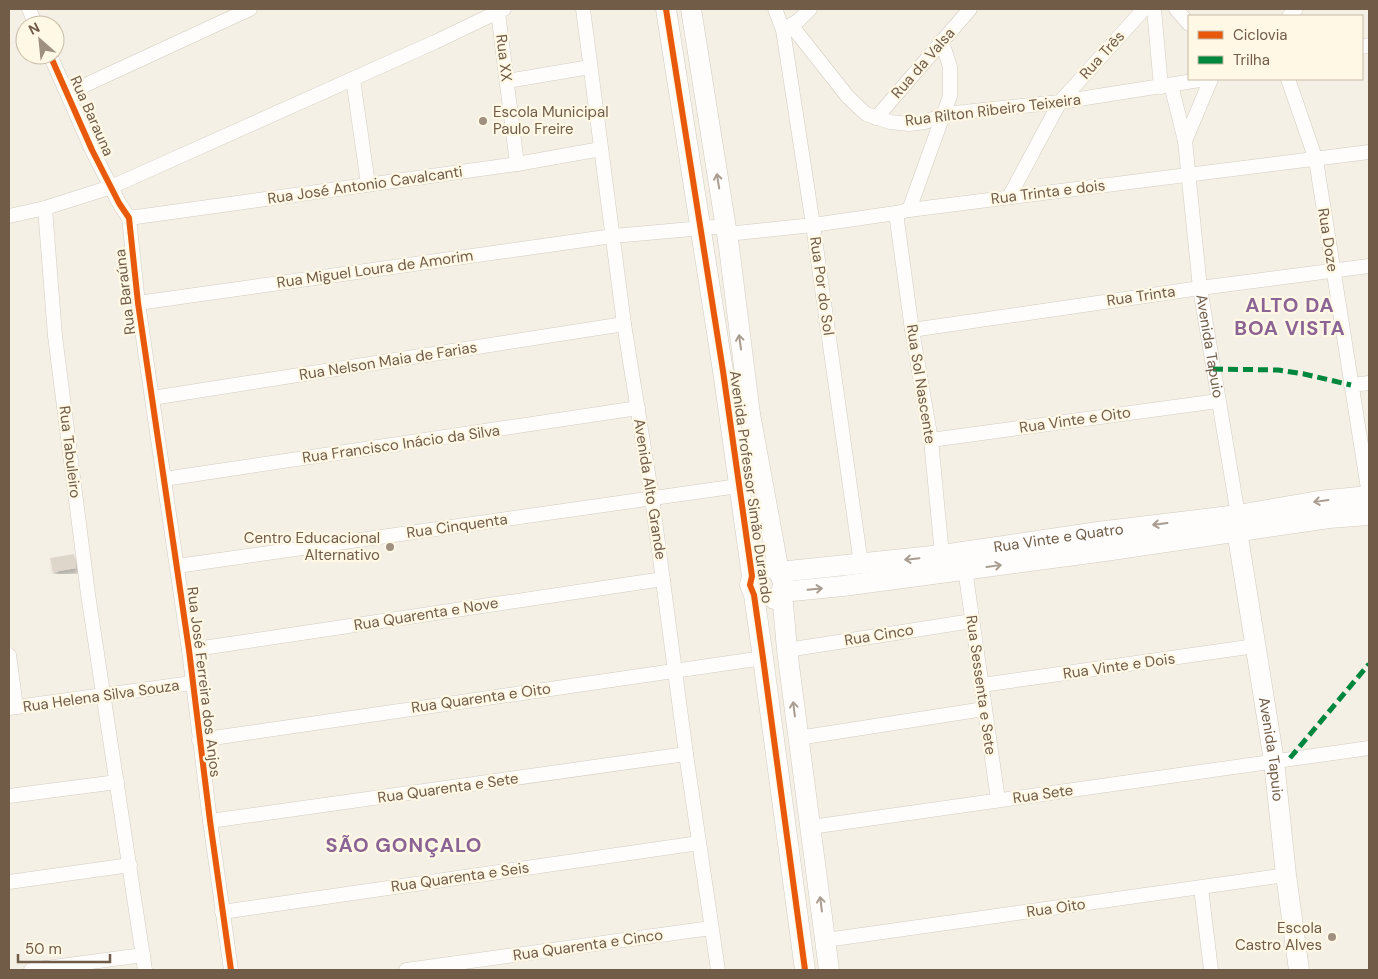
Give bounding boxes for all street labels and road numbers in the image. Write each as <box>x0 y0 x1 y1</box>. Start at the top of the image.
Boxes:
street label: Rua da Valsa <box>887 23 959 103</box>
street label: Rua Três <box>1075 27 1129 83</box>
street label: Rua XX <box>491 33 517 83</box>
street label: Rua Barauna <box>65 73 119 159</box>
street label: Rua Rilton Ribeiro Teixeira <box>904 89 1082 131</box>
street label: Rua José Antonio Cavalcanti <box>266 161 464 209</box>
street label: Rua Trinta e dois <box>990 175 1106 209</box>
street label: Rua Doze <box>1313 207 1343 273</box>
street label: Rua Por do Sol <box>805 235 839 337</box>
street label: Rua Miguel Loura de Amorim <box>276 245 474 293</box>
street label: Rua Baraúna <box>110 248 140 336</box>
street label: Rua Trinta <box>1105 281 1177 311</box>
street label: Avenida Tapuio <box>1191 293 1228 400</box>
street label: Rua Sol Nascente <box>902 323 940 445</box>
street label: Rua Nelson Maia de Farias <box>298 337 478 385</box>
street label: Avenida Professor Simão Durando <box>725 369 777 605</box>
street label: Rua Vinte e Oito <box>1018 402 1132 438</box>
street label: Rua Tabuleiro <box>54 405 86 499</box>
street label: Avenida Alto Grande <box>629 417 671 561</box>
street label: Rua Francisco Inácio da Silva <box>301 420 501 468</box>
street label: Rua Cinquenta <box>405 509 509 543</box>
street label: Rua Vinte e Quatro <box>992 519 1125 557</box>
street label: Rua José Ferreira dos Anjos <box>182 586 226 778</box>
street label: Rua Quarenta e Nove <box>352 593 500 635</box>
street label: Rua Sessenta e Sete <box>961 614 1001 756</box>
street label: Rua Cinco <box>843 620 915 650</box>
street label: Rua Vinte e Dois <box>1062 648 1176 684</box>
street label: Rua Helena Silva Souza <box>22 675 180 717</box>
street label: Rua Quarenta e Oito <box>410 678 552 718</box>
street label: Avenida Tapuio <box>1254 696 1288 802</box>
street label: Rua Quarenta e Sete <box>376 768 520 808</box>
street label: Rua Sete <box>1011 780 1075 808</box>
street label: Rua Quarenta e Seis <box>390 857 530 897</box>
street label: Rua Oito <box>1025 894 1087 922</box>
street label: Rua Quarenta e Cinco <box>512 925 664 965</box>

